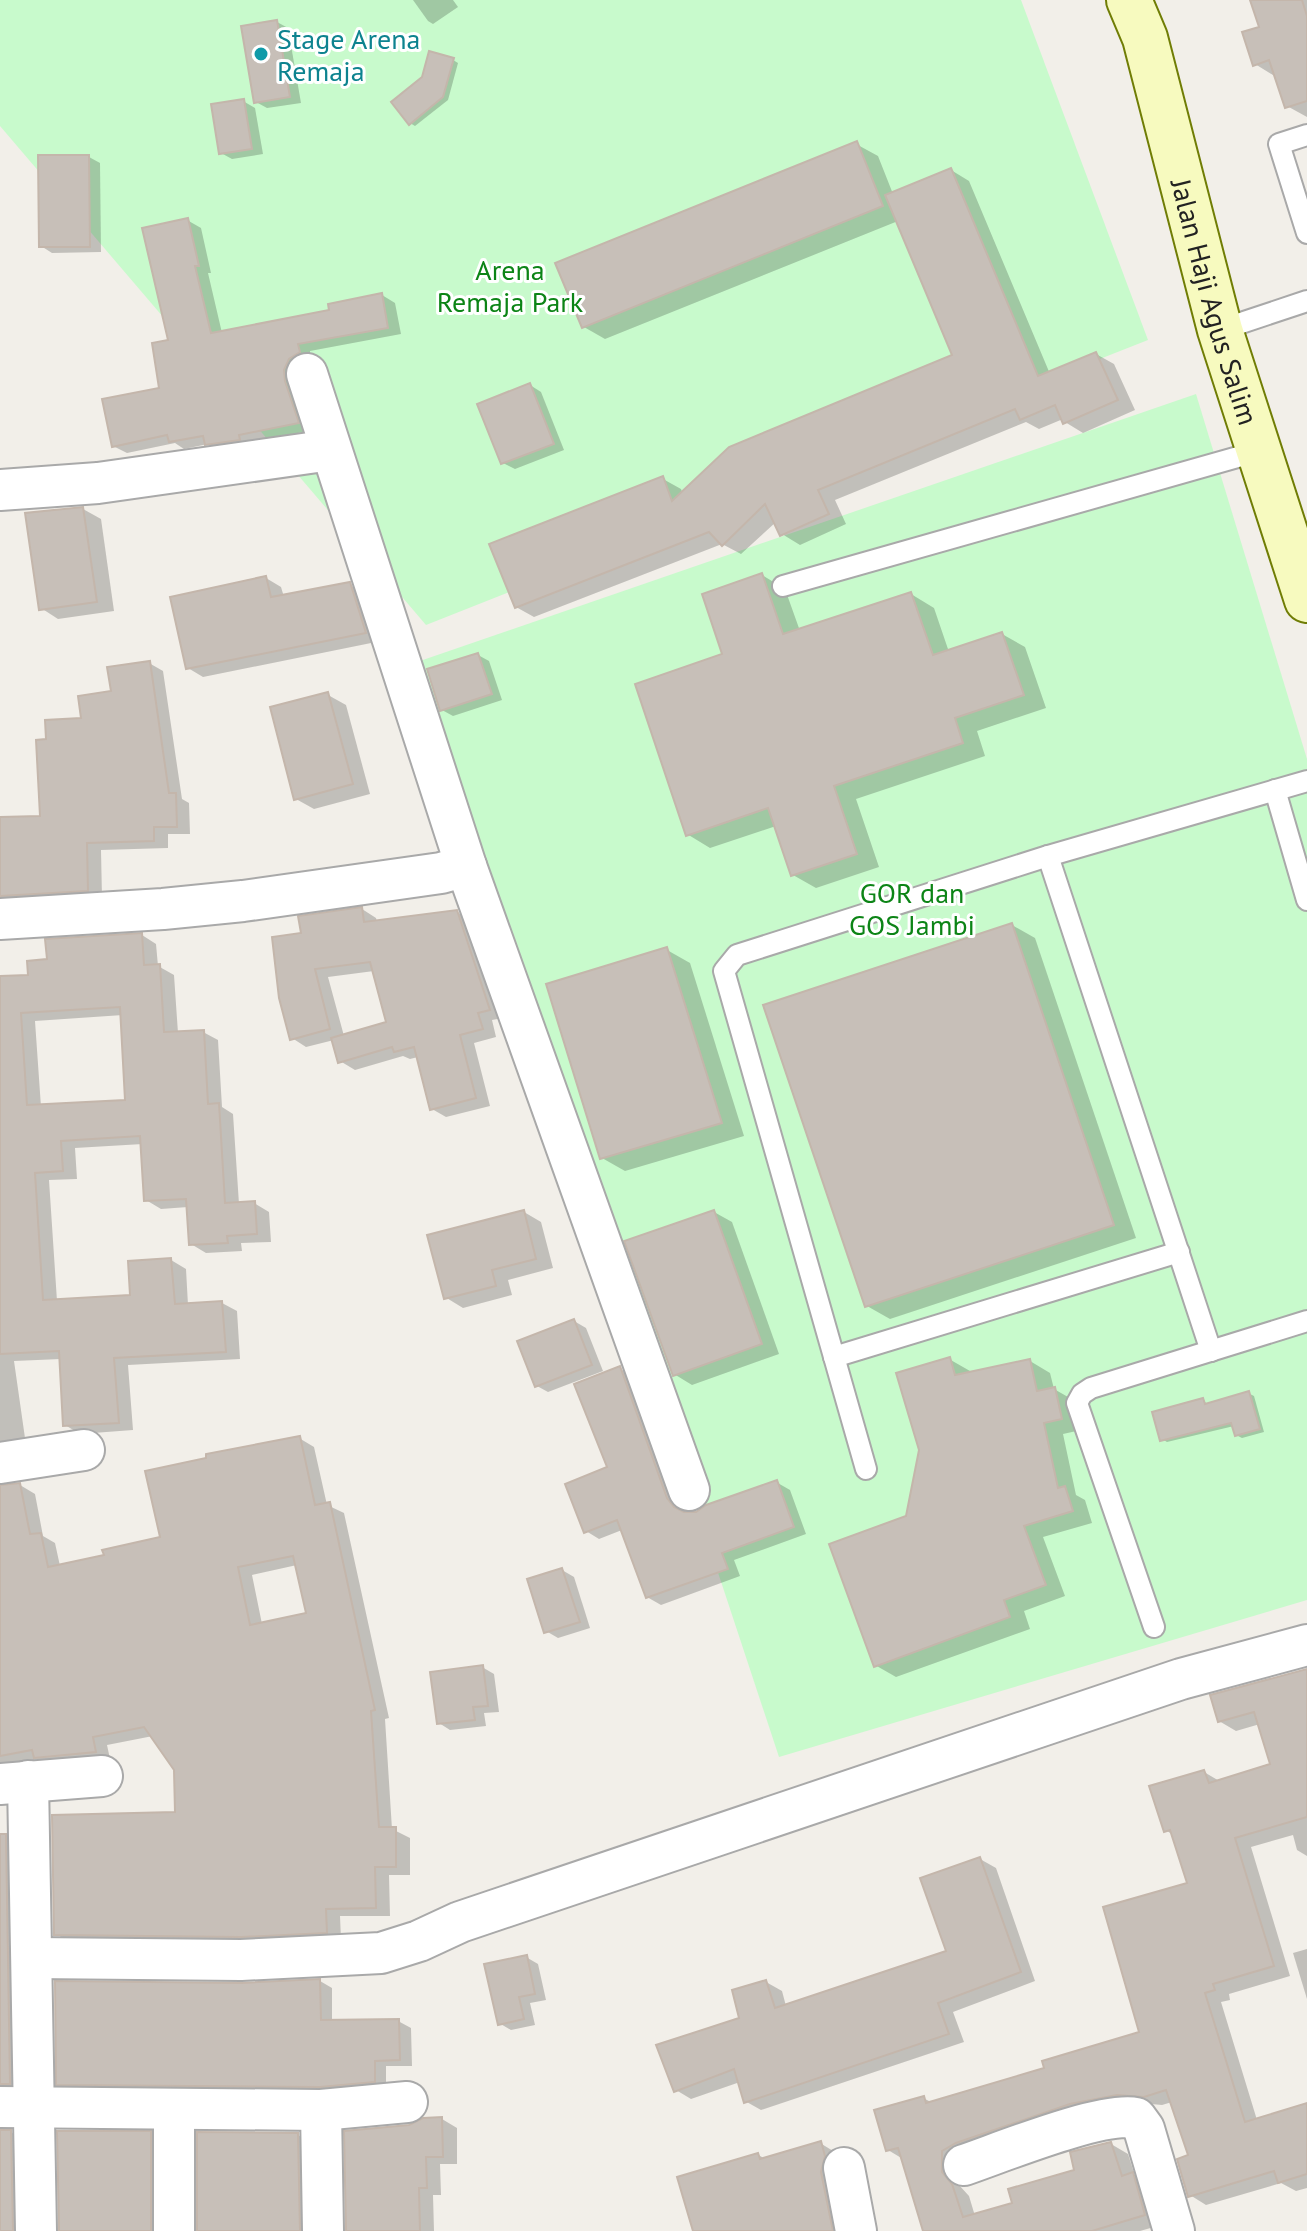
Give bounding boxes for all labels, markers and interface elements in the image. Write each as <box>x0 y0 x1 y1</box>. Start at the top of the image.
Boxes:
place label: Stage Arena Remaja <box>277 20 420 89</box>
marker: Stage Arena Remaja <box>252 45 270 63</box>
street label: Jalan Haji Agus Salim <box>1163 174 1268 429</box>
park label: Arena Remaja Park <box>437 251 584 320</box>
park label: GOR dan GOS Jambi <box>849 874 975 943</box>

